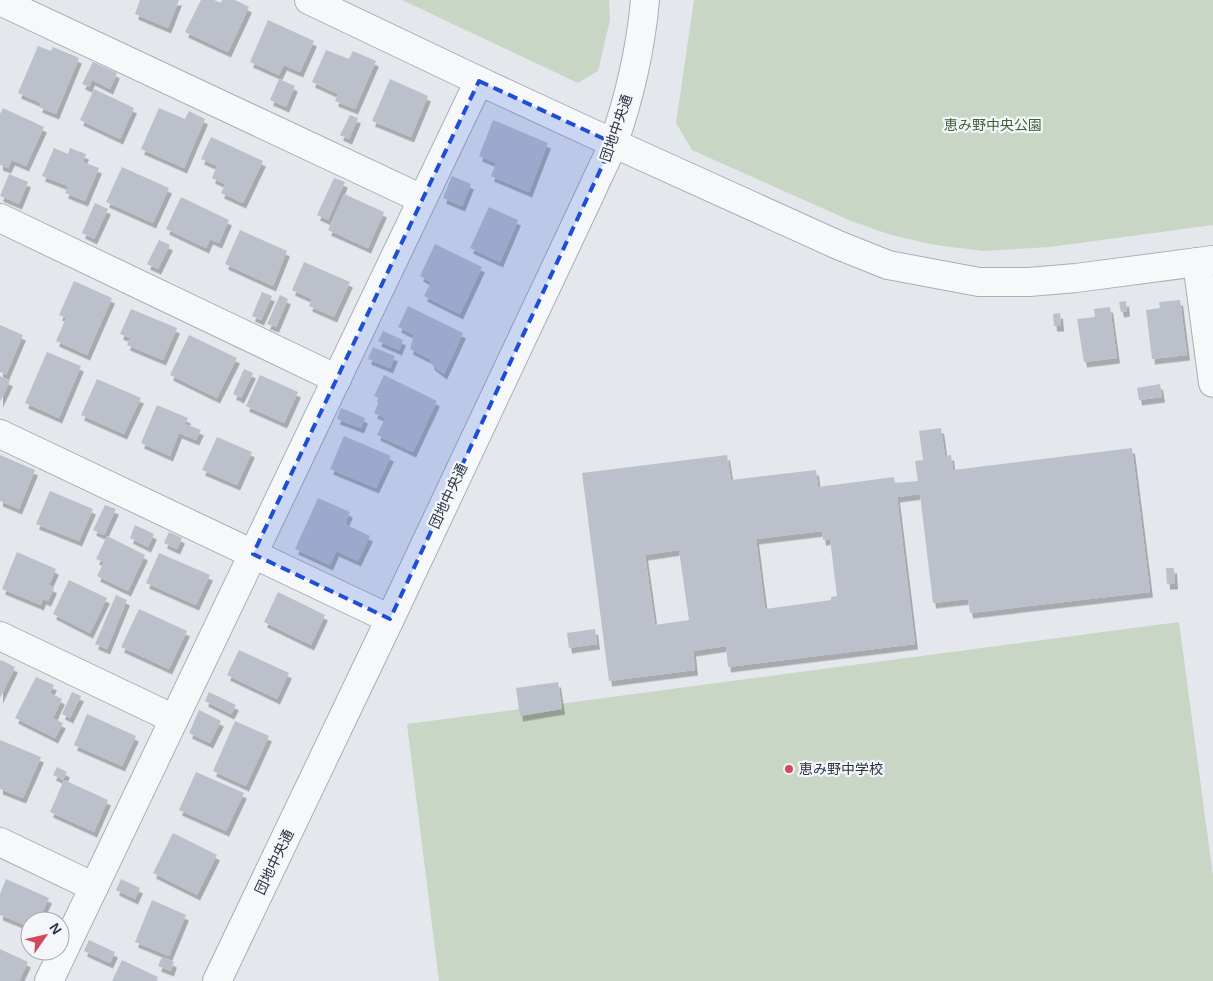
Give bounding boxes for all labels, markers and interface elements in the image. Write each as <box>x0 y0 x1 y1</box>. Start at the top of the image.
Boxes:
street label: 団地中央通 <box>597 92 635 164</box>
park label: 恵み野中央公園 <box>944 117 1042 133</box>
street label: 団地中央通 <box>426 461 470 531</box>
place label: 恵み野中学校 <box>799 761 883 777</box>
marker: 恵み野中学校 <box>783 763 795 775</box>
street label: 団地中央通 <box>251 827 297 897</box>
north arrow <box>20 911 70 961</box>
text: N <box>46 920 65 937</box>

